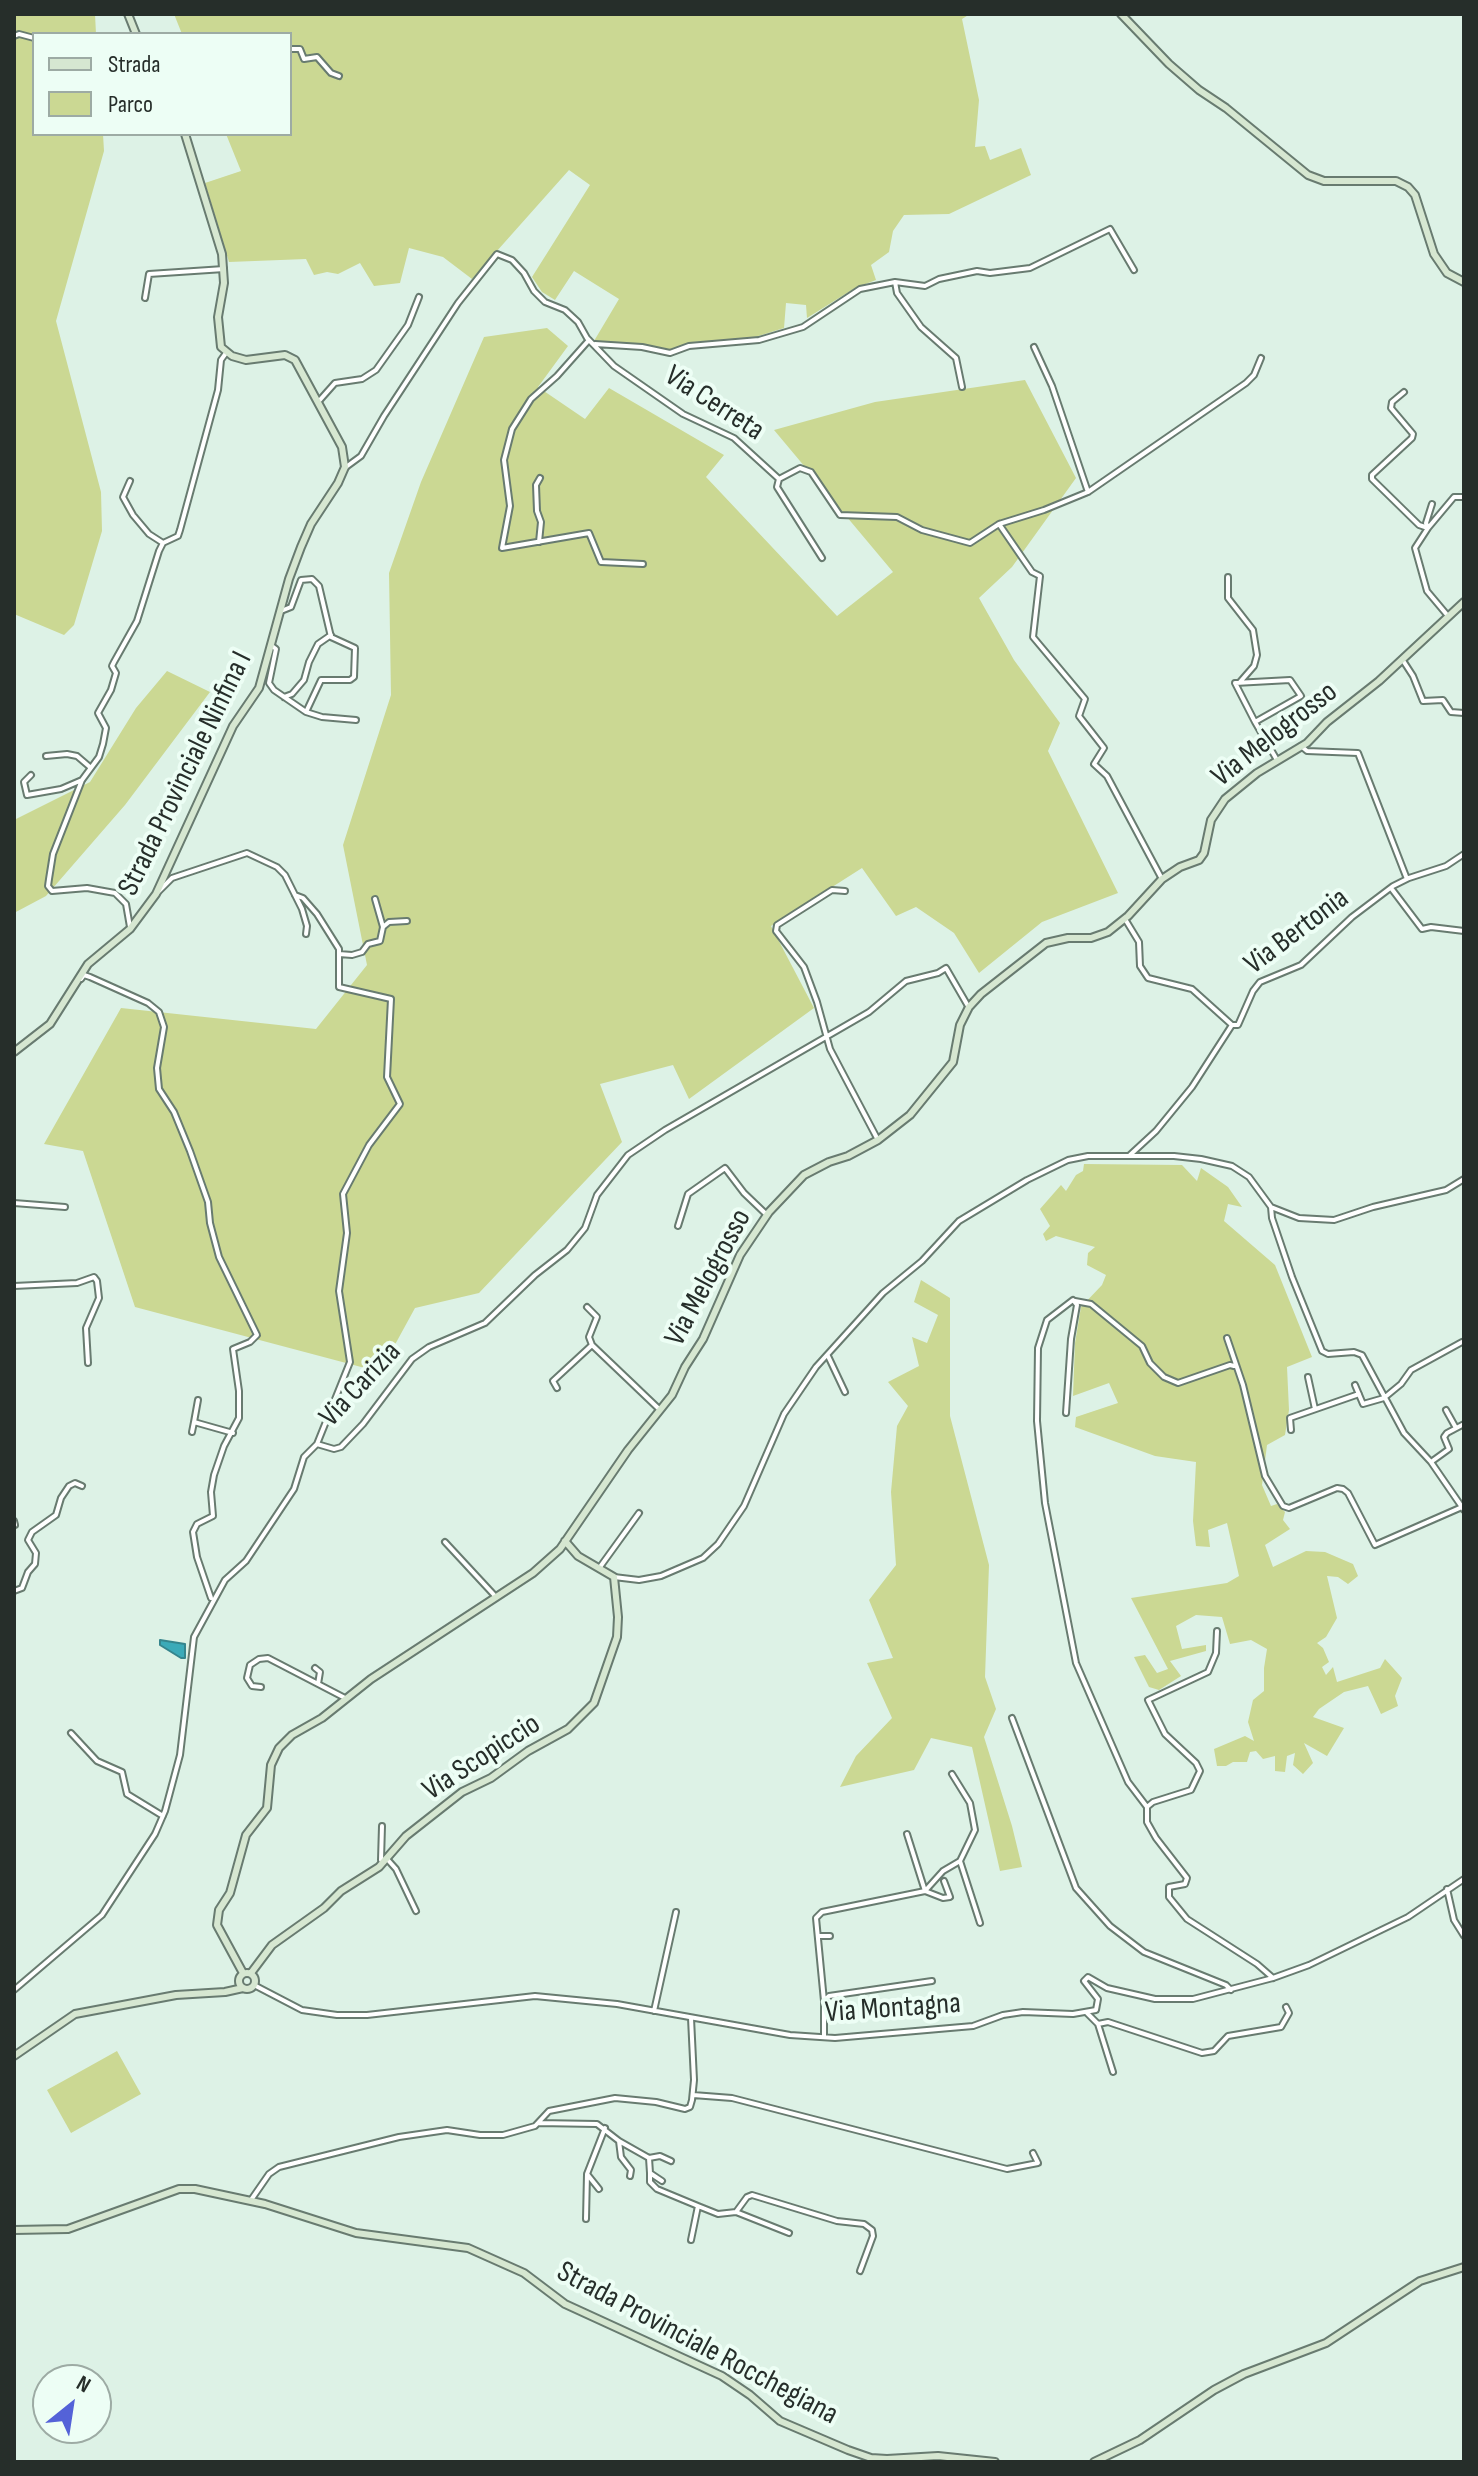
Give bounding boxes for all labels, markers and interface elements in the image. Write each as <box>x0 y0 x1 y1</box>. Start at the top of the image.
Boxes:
legend <box>32 32 292 136</box>
text: Strada <box>108 50 161 79</box>
text: Parco <box>108 90 153 119</box>
street label: Via Cerreta <box>658 359 770 449</box>
street label: Strada Provinciale Ninfina I <box>111 646 261 902</box>
street label: Via Melogrosso <box>1205 675 1345 795</box>
street label: Via Bertonia <box>1238 881 1356 983</box>
street label: Via Melogrosso <box>658 1204 760 1352</box>
street label: Via Carizia <box>313 1335 409 1435</box>
street label: Via Scopiccio <box>417 1707 547 1809</box>
street label: Via Montagna <box>824 1986 962 2032</box>
street label: Strada Provinciale Rocchegiana <box>550 2255 844 2433</box>
north arrow <box>32 2364 112 2444</box>
text: N <box>71 2370 95 2399</box>

